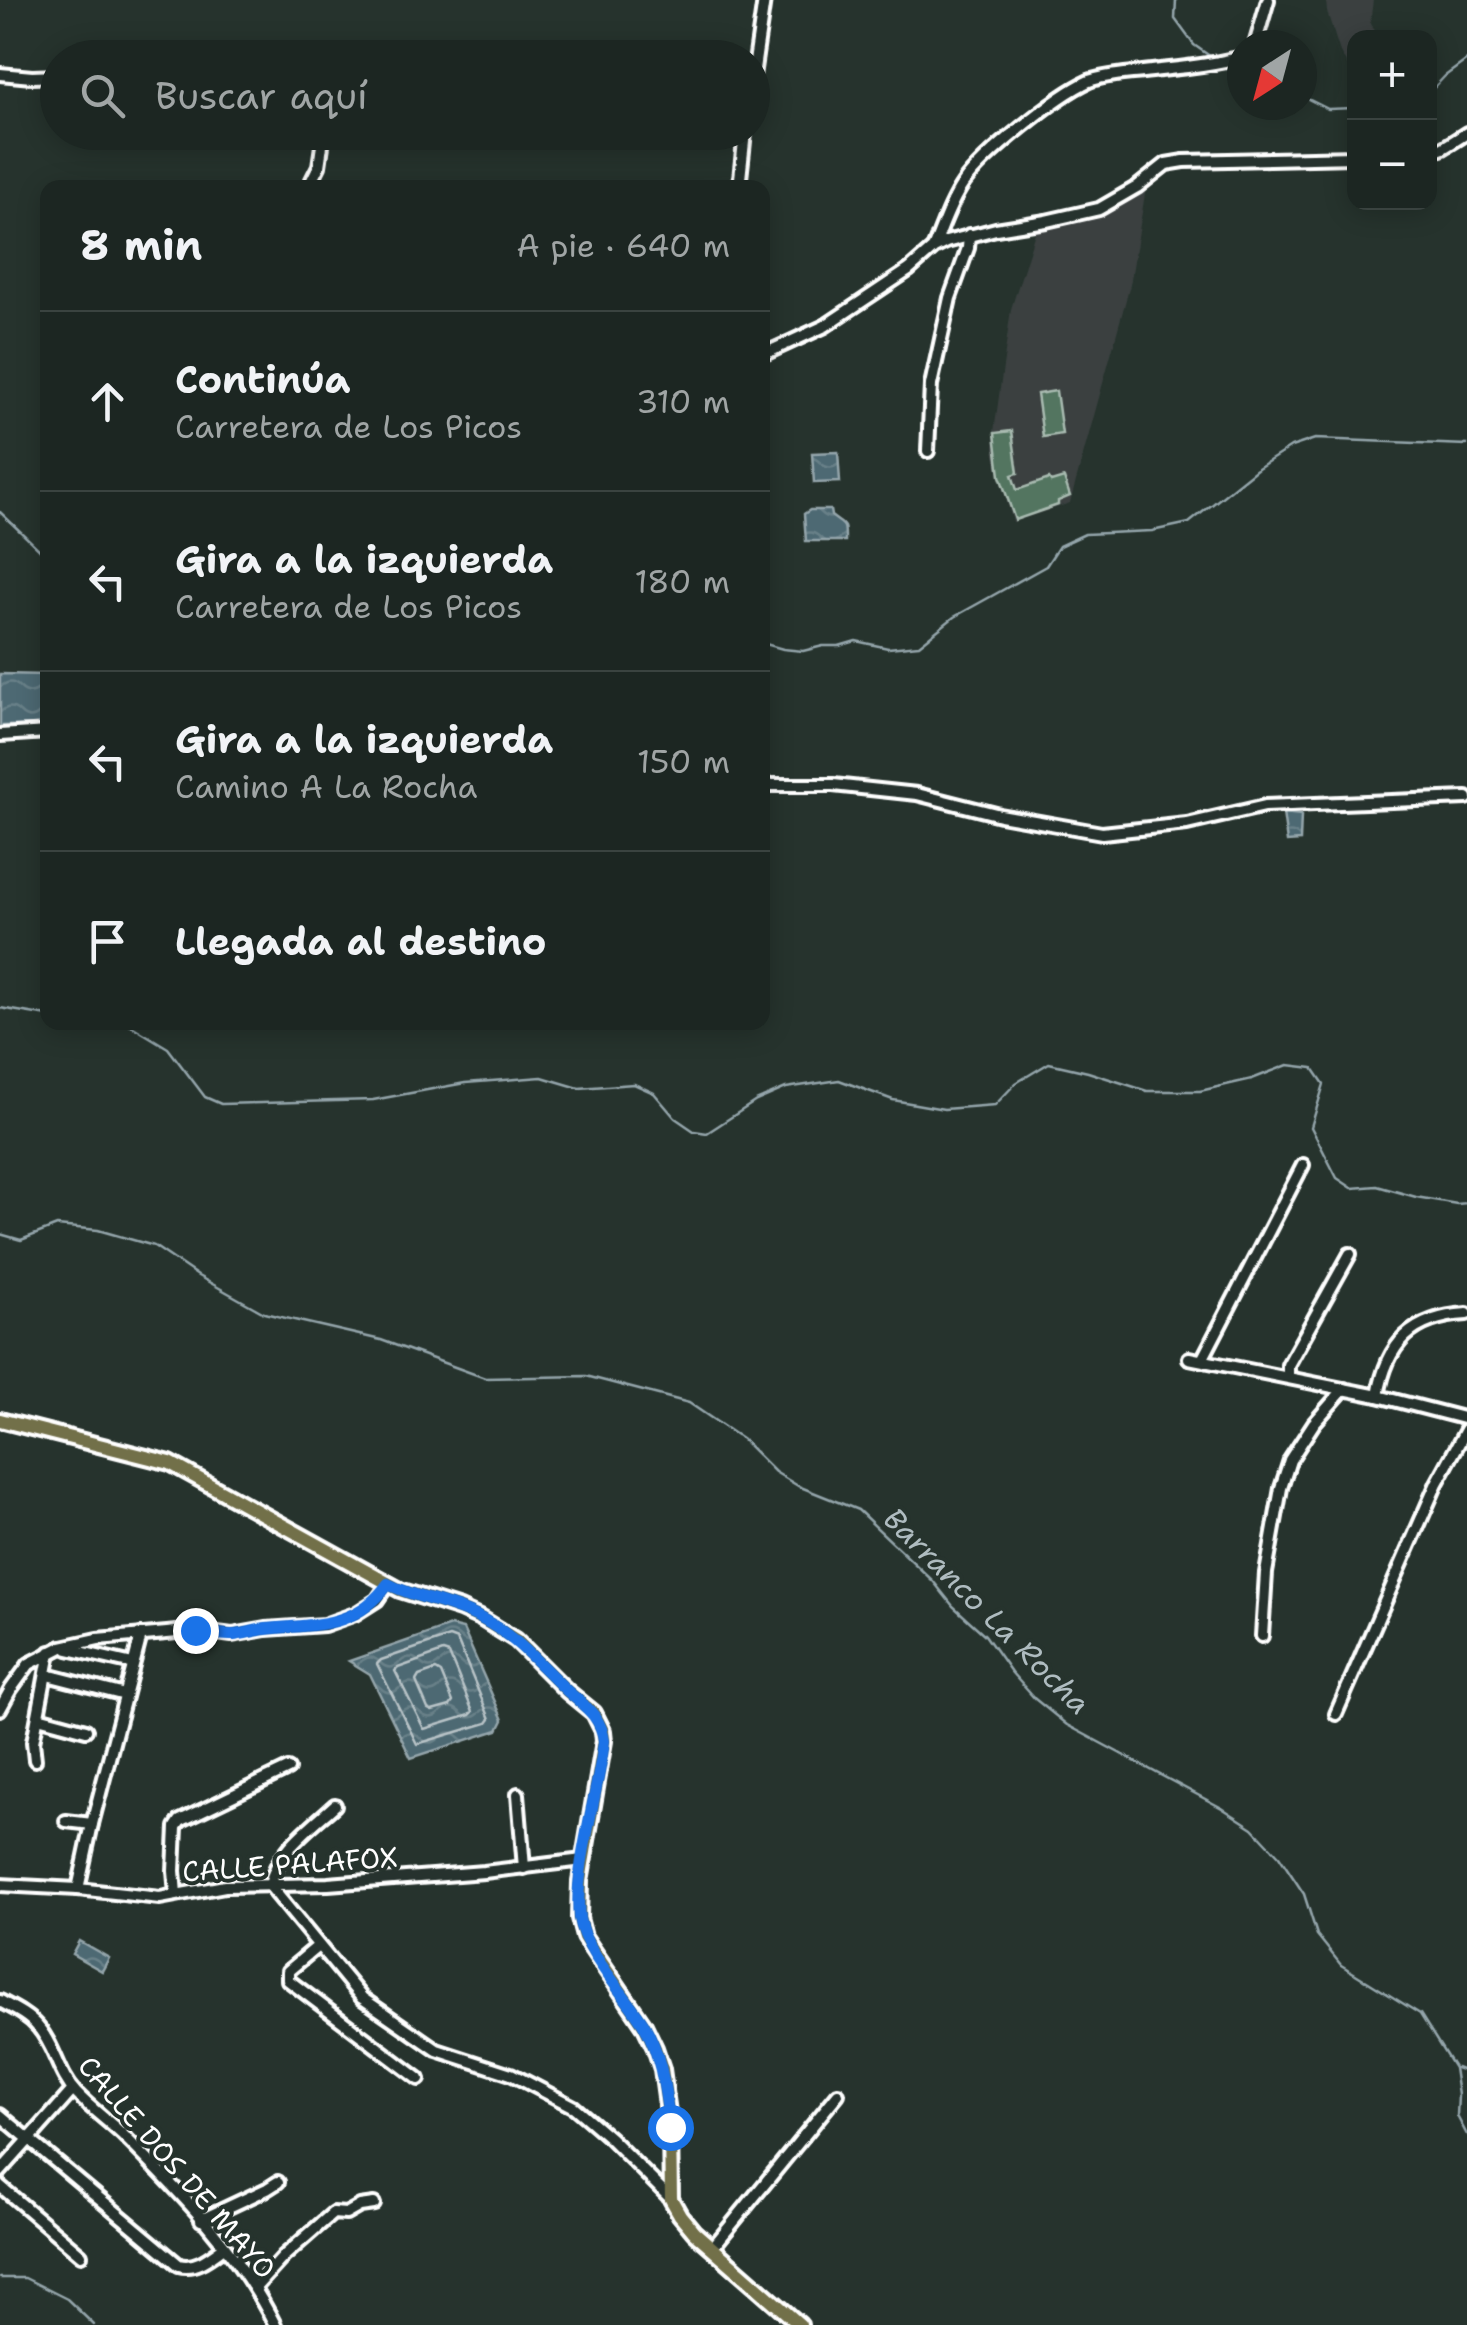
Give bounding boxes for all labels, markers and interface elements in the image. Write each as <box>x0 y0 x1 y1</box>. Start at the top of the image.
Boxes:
north arrow <box>1227 30 1317 120</box>
map controls <box>1347 30 1437 210</box>
button: + <box>1347 30 1437 120</box>
search box <box>40 40 770 150</box>
icon: search <box>75 68 130 123</box>
text: Buscar aquí <box>155 70 368 121</box>
button: − <box>1347 120 1437 210</box>
text: 8 min <box>80 217 202 273</box>
text: A pie · 640 m <box>516 224 730 267</box>
text: Continúa <box>175 354 350 405</box>
icon: ahead <box>80 374 135 429</box>
text: 310 m <box>636 380 730 423</box>
text: Carretera de Los Picos <box>175 405 522 448</box>
text: Gira a la izquierda <box>175 534 553 585</box>
icon: left <box>80 554 135 609</box>
text: 180 m <box>634 560 730 603</box>
text: Carretera de Los Picos <box>175 585 522 628</box>
text: Gira a la izquierda <box>175 714 553 765</box>
icon: left <box>80 734 135 789</box>
text: 150 m <box>637 740 730 783</box>
text: Camino A La Rocha <box>175 765 477 808</box>
icon: arrive <box>80 914 135 969</box>
text: Llegada al destino <box>175 916 546 967</box>
water label: Barranco La Rocha <box>874 1498 1100 1724</box>
route end <box>173 1608 219 1654</box>
street label: CALLE PALAFOX <box>181 1838 399 1890</box>
street label: CALLE DOS DE MAYO <box>70 2047 284 2287</box>
route start <box>648 2105 694 2151</box>

